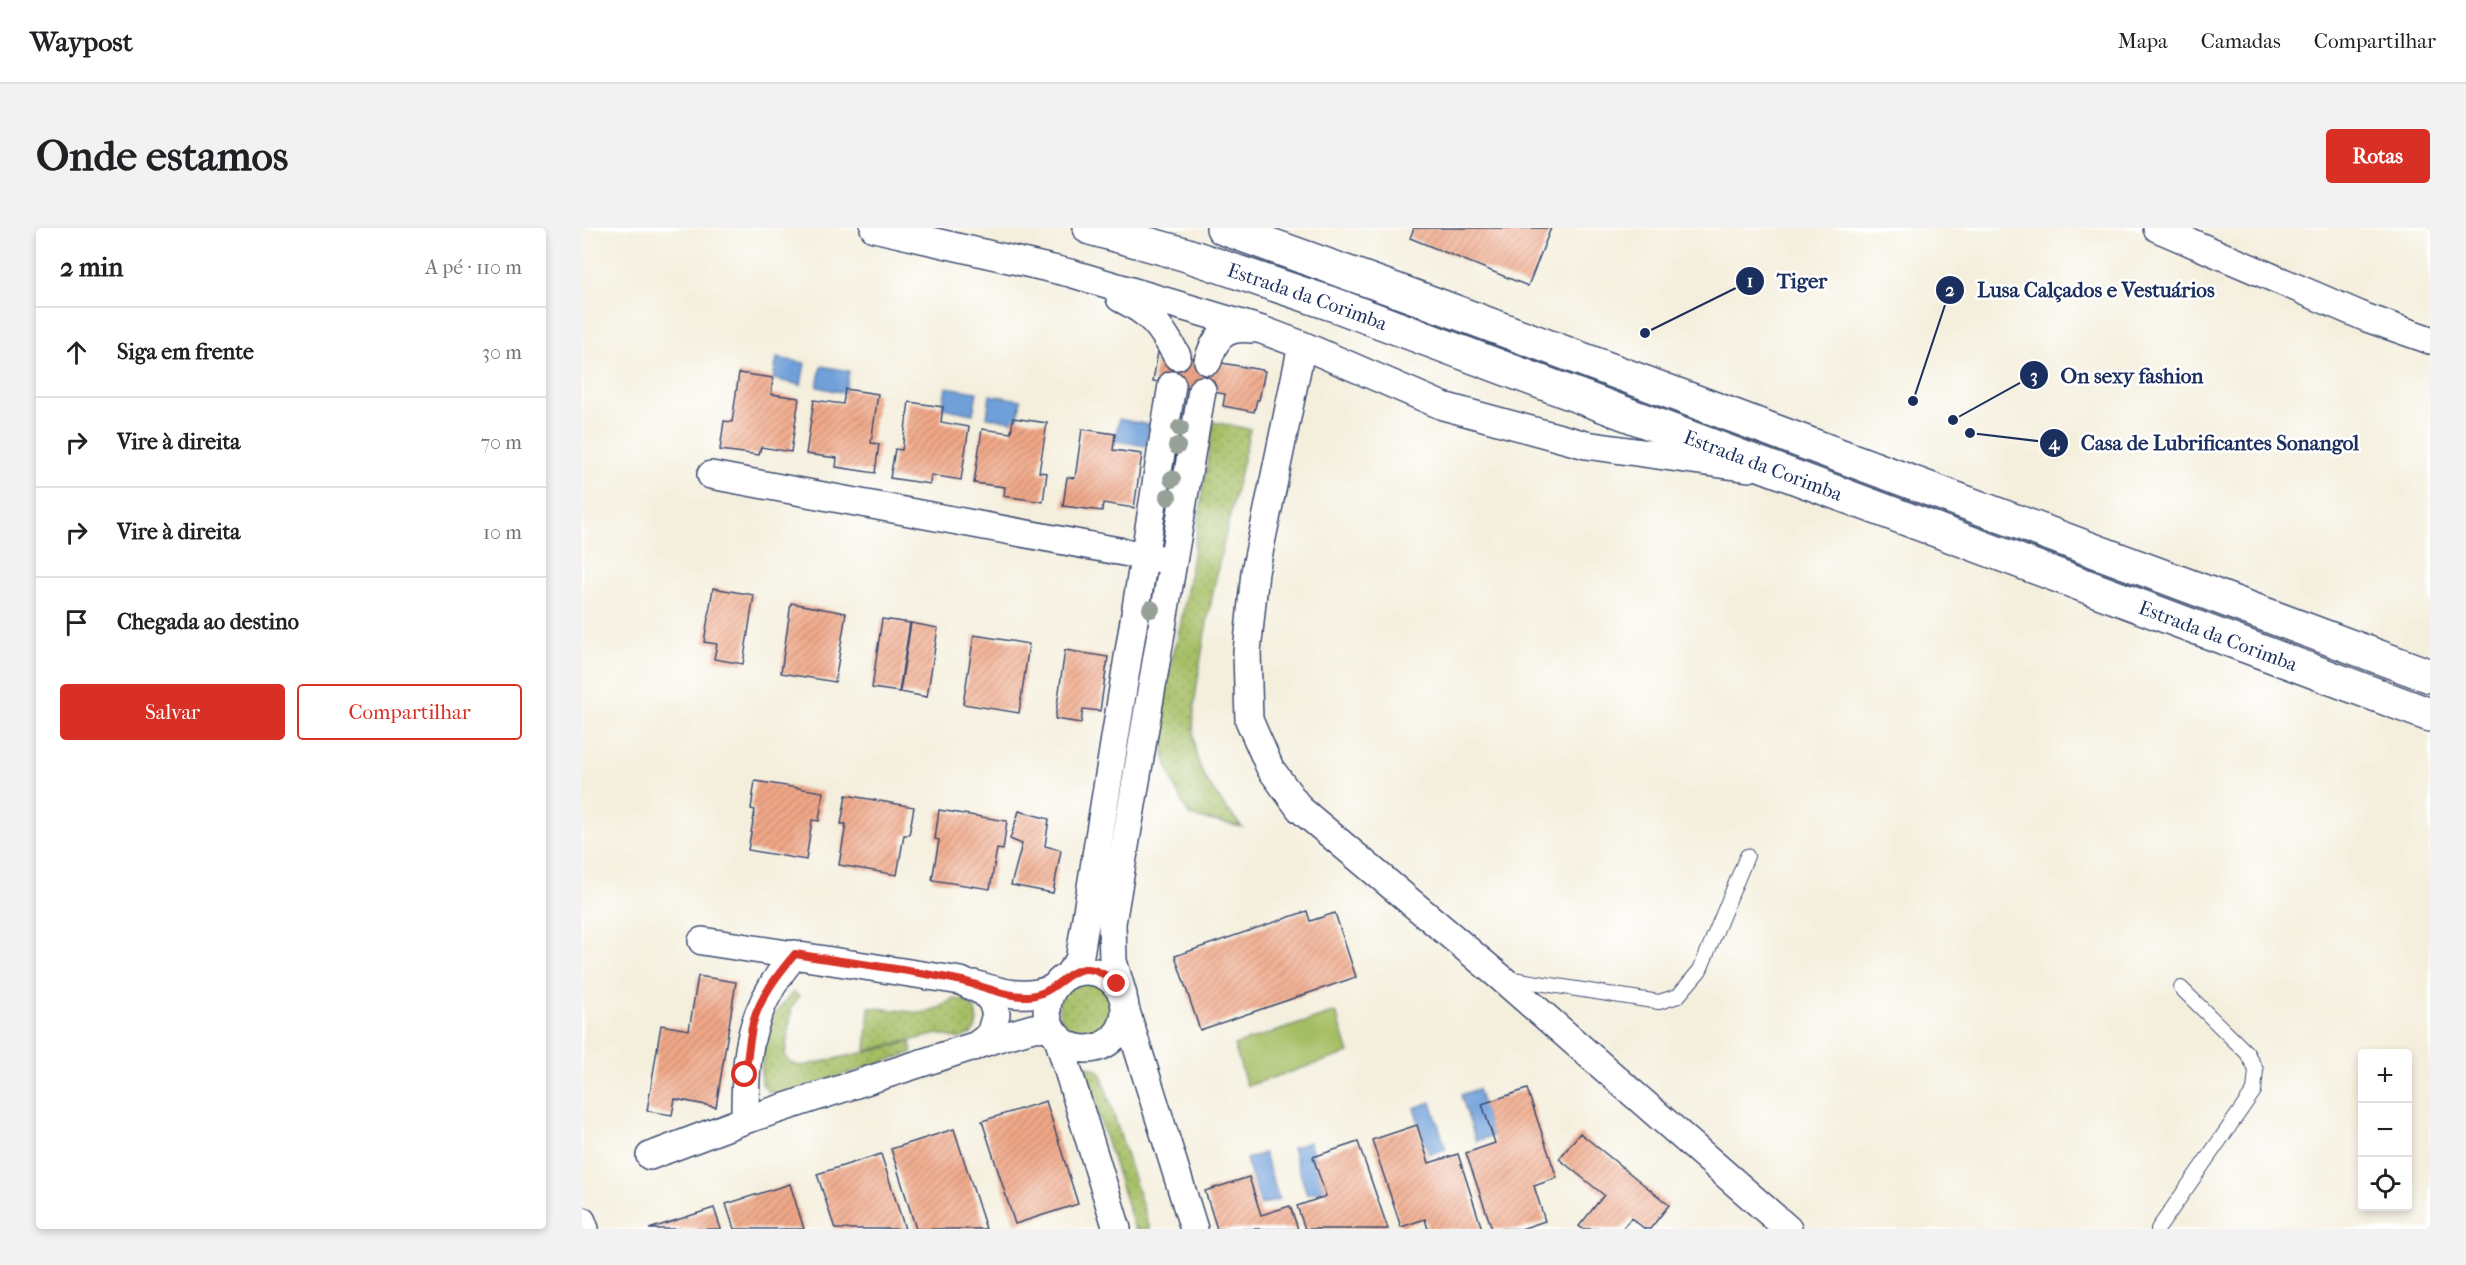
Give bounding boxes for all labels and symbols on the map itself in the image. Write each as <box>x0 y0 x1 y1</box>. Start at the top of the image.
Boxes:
street label: Estrada da Corimba <box>1225 258 1391 335</box>
callout: Tiger <box>1735 261 1839 300</box>
text: Tiger <box>1776 269 1828 293</box>
callout: Lusa Calçados e Vestuários <box>1935 270 2227 309</box>
text: 1 <box>1747 271 1753 292</box>
text: Lusa Calçados e Vestuários <box>1977 278 2215 303</box>
text: 2 <box>1945 280 1955 301</box>
callout: On sexy fashion <box>2019 356 2215 395</box>
text: On sexy fashion <box>2061 364 2204 388</box>
text: 3 <box>2030 366 2038 387</box>
callout: Casa de Lubrificantes Sonangol <box>2039 423 2371 462</box>
street label: Estrada da Corimba <box>1681 425 1846 506</box>
text: Casa de Lubrificantes Sonangol <box>2081 431 2359 455</box>
text: 4 <box>2048 433 2061 454</box>
street label: Estrada da Corimba <box>2136 596 2301 676</box>
route end <box>1103 970 1129 996</box>
route start <box>731 1061 757 1087</box>

